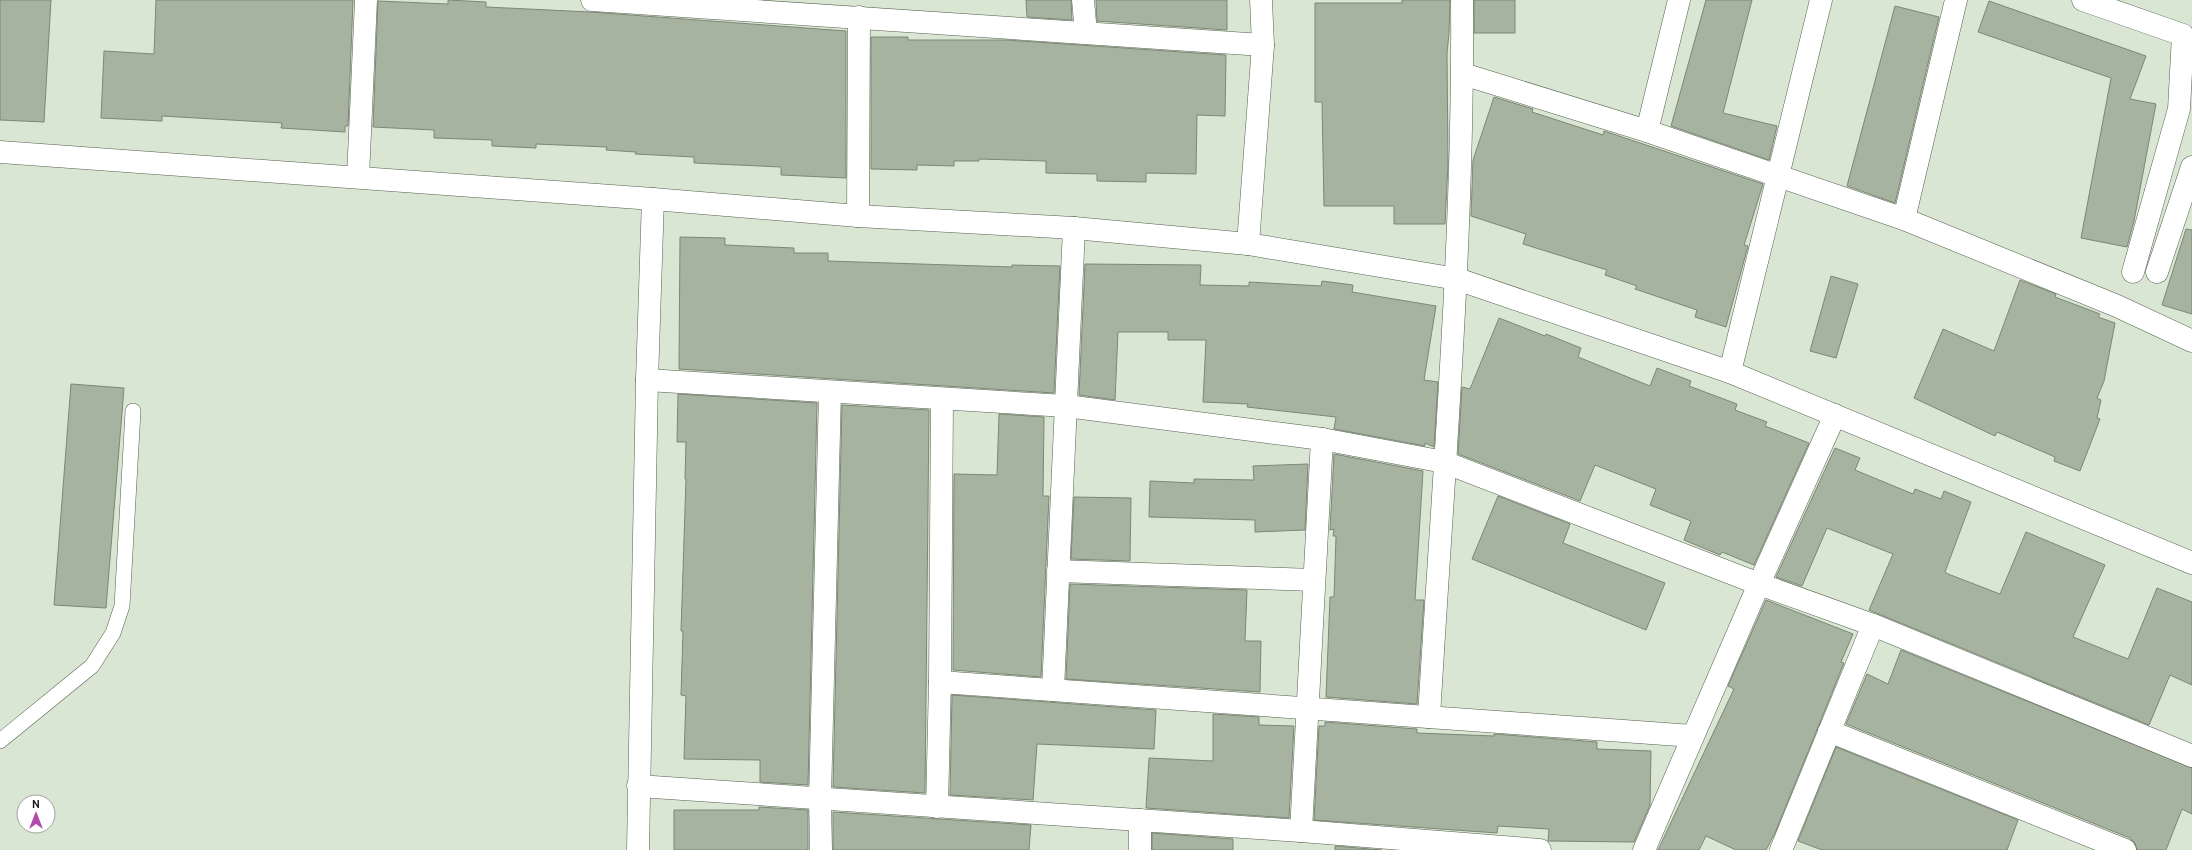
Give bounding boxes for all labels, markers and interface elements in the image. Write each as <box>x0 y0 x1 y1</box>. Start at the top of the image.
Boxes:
north arrow <box>16 794 56 834</box>
text: N <box>32 797 40 811</box>

